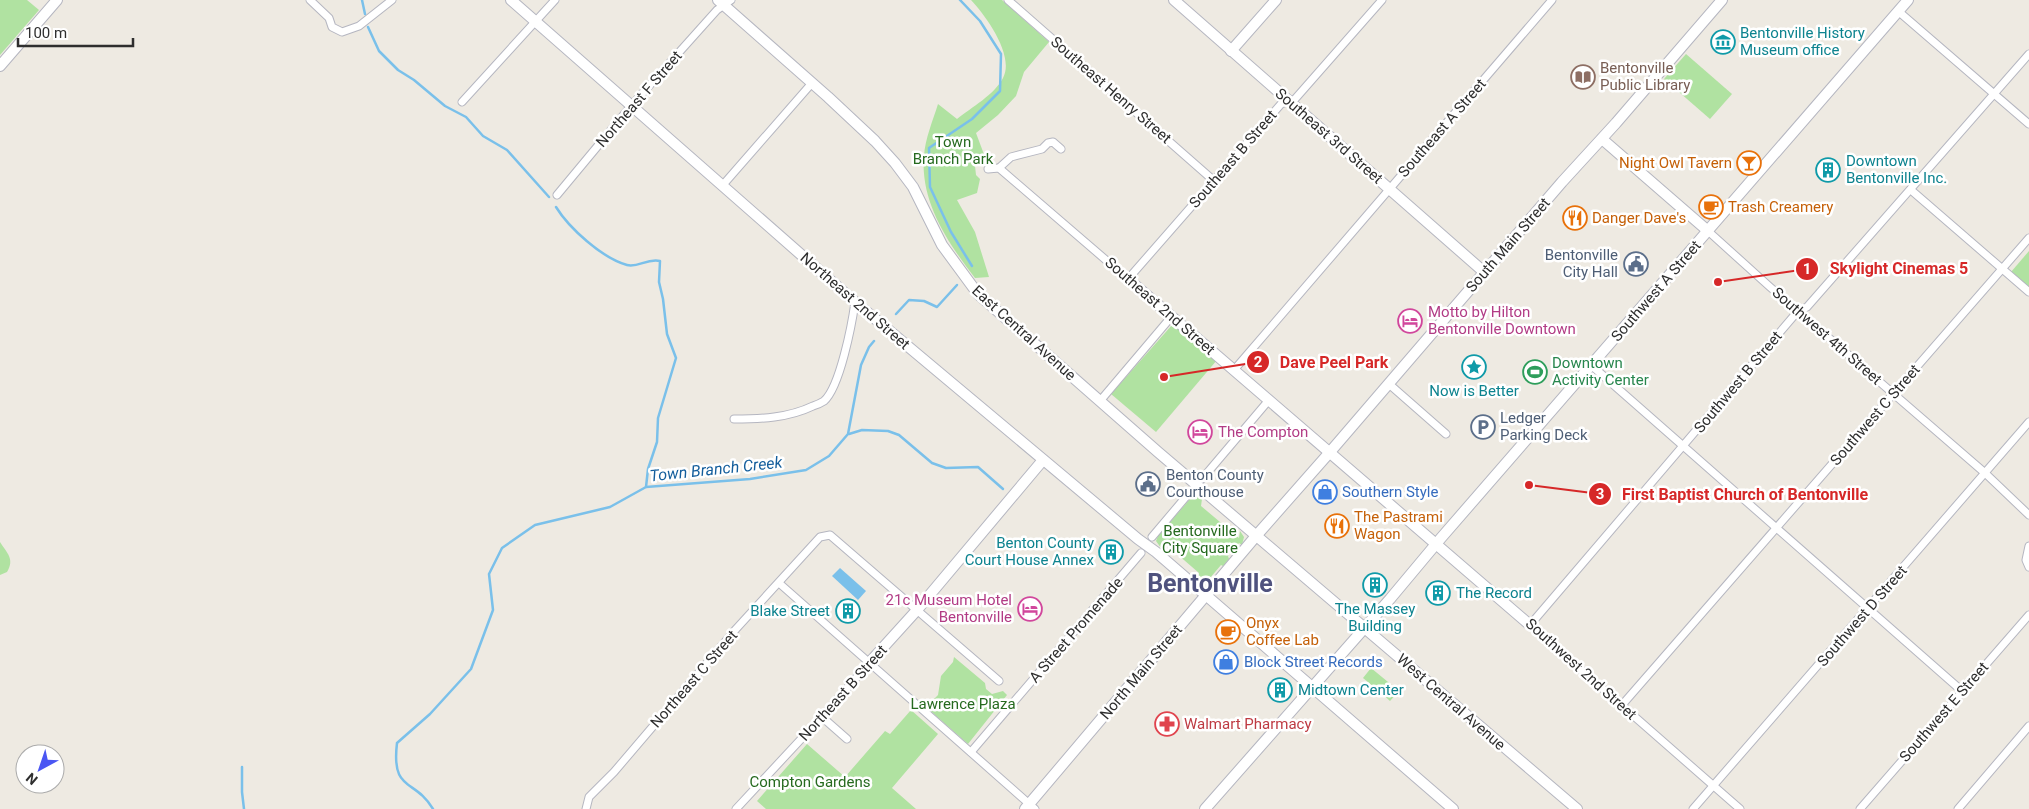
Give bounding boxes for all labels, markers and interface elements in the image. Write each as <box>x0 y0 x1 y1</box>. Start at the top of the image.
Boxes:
scale bar <box>18 15 132 47</box>
text: 100 m <box>25 24 67 42</box>
place label: Bentonville History Museum office <box>1740 24 1865 59</box>
museum icon: Bentonville History Museum office <box>1710 29 1736 55</box>
street label: Southeast Henry Street <box>1047 33 1175 147</box>
street label: Northeast F Street <box>592 47 686 151</box>
place label: Bentonville Public Library <box>1600 59 1690 94</box>
library icon: Bentonville Public Library <box>1570 64 1596 90</box>
street label: Southeast A Street <box>1394 75 1490 181</box>
street label: Southeast 3rd Street <box>1272 84 1386 188</box>
street label: Southeast B Street <box>1186 106 1281 212</box>
park label: Town Branch Park <box>913 133 994 168</box>
bar icon: Night Owl Tavern <box>1736 150 1762 176</box>
place label: Downtown Bentonville Inc. <box>1846 152 1947 187</box>
place label: Night Owl Tavern <box>1619 154 1732 172</box>
building icon: Downtown Bentonville Inc. <box>1815 157 1841 183</box>
street label: South Main Street <box>1462 194 1554 296</box>
cafe icon: Trash Creamery <box>1698 194 1724 220</box>
place label: Trash Creamery <box>1728 198 1833 216</box>
restaurant icon: Danger Dave's <box>1562 205 1588 231</box>
place label: Danger Dave's <box>1592 209 1686 227</box>
street label: Southwest A Street <box>1607 237 1705 345</box>
place label: Bentonville City Hall <box>1545 246 1618 281</box>
street label: Northeast 2nd Street <box>797 249 913 353</box>
public building icon: Bentonville City Hall <box>1623 251 1649 277</box>
street label: Southeast 2nd Street <box>1101 253 1219 359</box>
callout: Skylight Cinemas 5 <box>1795 253 1979 284</box>
text: Skylight Cinemas 5 <box>1830 259 1968 278</box>
text: 1 <box>1803 260 1811 278</box>
street label: East Central Avenue <box>968 282 1080 384</box>
street label: Southwest 4th Street <box>1768 283 1886 389</box>
place label: Motto by Hilton Bentonville Downtown <box>1428 303 1576 338</box>
hotel icon: Motto by Hilton Bentonville Downtown <box>1397 308 1423 334</box>
street label: Southwest B Street <box>1690 327 1786 436</box>
callout: Dave Peel Park <box>1245 347 1398 378</box>
text: 2 <box>1254 353 1263 371</box>
text: Dave Peel Park <box>1280 353 1389 372</box>
place icon: Now is Better <box>1461 354 1487 380</box>
place label: Downtown Activity Center <box>1552 354 1649 389</box>
sports icon: Downtown Activity Center <box>1522 359 1548 385</box>
street label: Southwest C Street <box>1826 361 1924 469</box>
place label: Now is Better <box>1429 382 1519 400</box>
place label: Ledger Parking Deck <box>1500 409 1588 444</box>
parking icon: Ledger Parking Deck <box>1470 414 1496 440</box>
hotel icon: The Compton <box>1187 419 1213 445</box>
place label: The Compton <box>1218 423 1308 441</box>
water label: Town Branch Creek <box>649 452 784 485</box>
place label: Benton County Courthouse <box>1166 466 1264 501</box>
public building icon: Benton County Courthouse <box>1135 471 1161 497</box>
shop icon: Southern Style <box>1312 479 1338 505</box>
callout: First Baptist Church of Bentonville <box>1587 479 1879 510</box>
place label: Southern Style <box>1342 483 1438 501</box>
text: 3 <box>1596 485 1604 503</box>
text: First Baptist Church of Bentonville <box>1622 485 1868 504</box>
place label: The Pastrami Wagon <box>1354 508 1443 543</box>
restaurant icon: The Pastrami Wagon <box>1324 513 1350 539</box>
park label: Bentonville City Square <box>1162 522 1238 557</box>
place label: Benton County Court House Annex <box>965 534 1095 569</box>
building icon: Benton County Court House Annex <box>1098 539 1124 565</box>
street label: Southwest D Street <box>1813 562 1911 670</box>
district label: Bentonville <box>1147 569 1273 598</box>
building icon: The Massey Building <box>1362 572 1388 598</box>
street label: A Street Promenade <box>1025 574 1127 686</box>
building icon: The Record <box>1425 580 1451 606</box>
place label: The Record <box>1456 584 1532 602</box>
place label: 21c Museum Hotel Bentonville <box>886 591 1012 626</box>
hotel icon: 21c Museum Hotel Bentonville <box>1017 596 1043 622</box>
building icon: Blake Street <box>835 598 861 624</box>
place label: The Massey Building <box>1335 600 1415 635</box>
place label: Blake Street <box>750 602 830 620</box>
place label: Onyx Coffee Lab <box>1246 614 1319 649</box>
street label: Southwest 2nd Street <box>1522 614 1640 724</box>
cafe icon: Onyx Coffee Lab <box>1215 619 1241 645</box>
street label: North Main Street <box>1096 621 1186 723</box>
street label: Northeast C Street <box>647 626 741 731</box>
street label: Northeast B Street <box>795 641 891 745</box>
shop icon: Block Street Records <box>1213 649 1239 675</box>
street label: West Central Avenue <box>1393 650 1509 754</box>
place label: Block Street Records <box>1244 653 1383 671</box>
street label: Southwest E Street <box>1896 658 1992 766</box>
building icon: Midtown Center <box>1267 677 1293 703</box>
place label: Midtown Center <box>1298 681 1404 699</box>
park label: Lawrence Plaza <box>910 695 1016 713</box>
pharmacy icon: Walmart Pharmacy <box>1154 711 1180 737</box>
place label: Walmart Pharmacy <box>1184 715 1312 733</box>
north arrow <box>15 744 65 794</box>
text: N <box>23 770 41 788</box>
park label: Compton Gardens <box>750 773 870 791</box>

